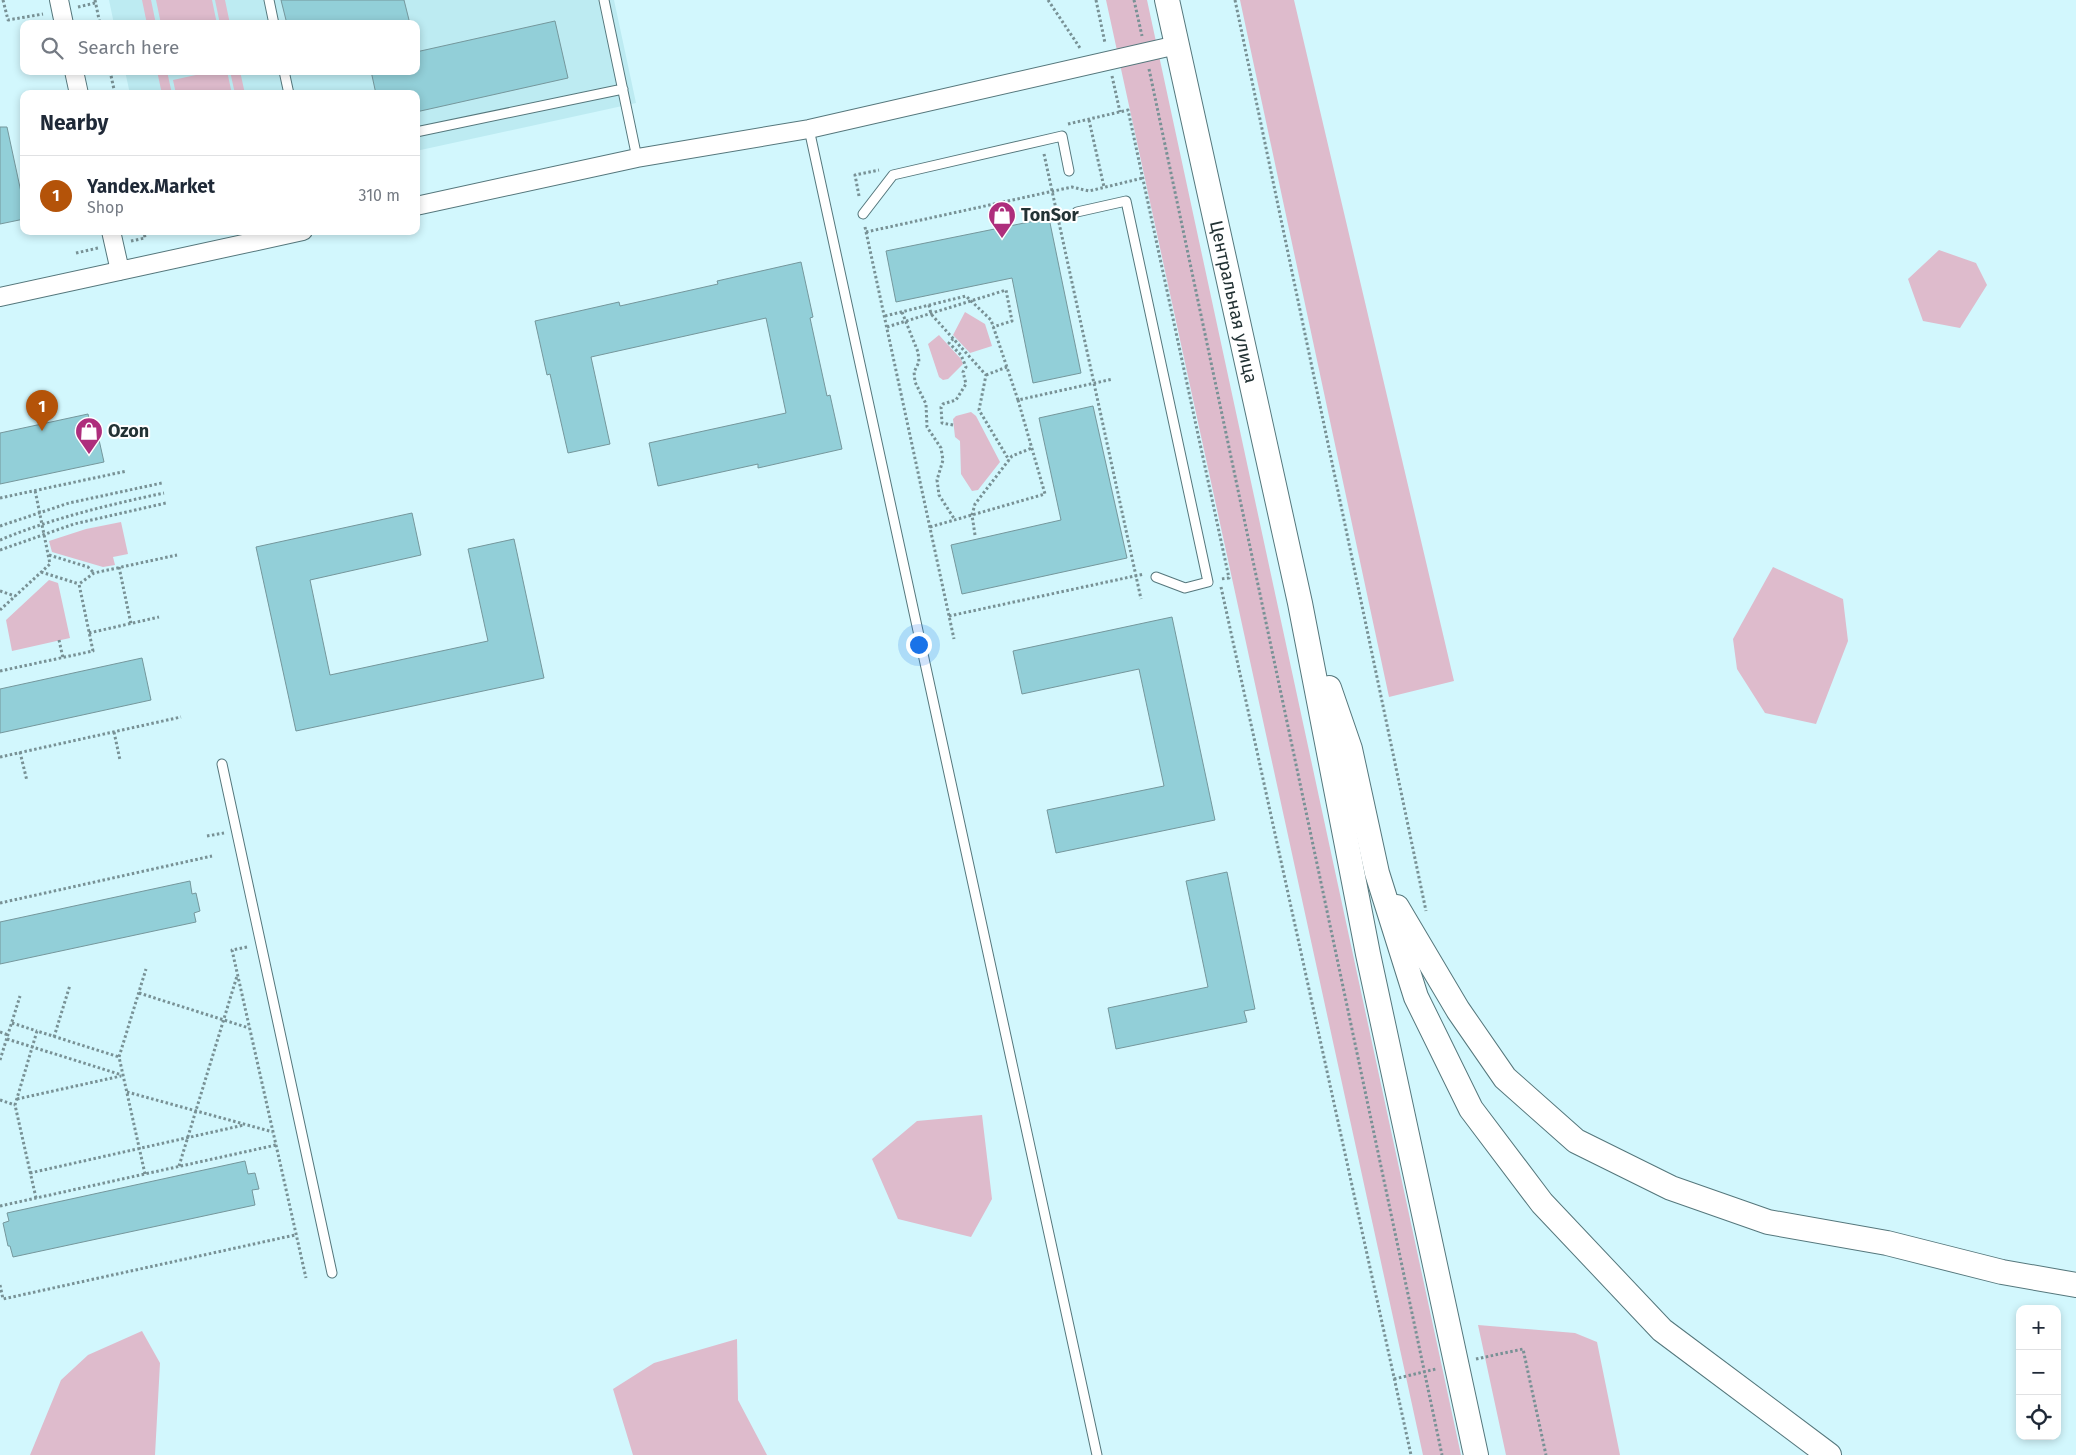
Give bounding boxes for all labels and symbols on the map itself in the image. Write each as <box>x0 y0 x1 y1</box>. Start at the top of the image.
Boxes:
shop icon: TonSor <box>987 200 1017 239</box>
place label: TonSor <box>1021 204 1079 226</box>
street label: Центральная улица <box>1205 218 1262 385</box>
pin: 1 <box>26 390 58 431</box>
shop icon: Ozon <box>74 416 104 455</box>
place label: Ozon <box>108 420 149 442</box>
your location <box>906 632 932 658</box>

